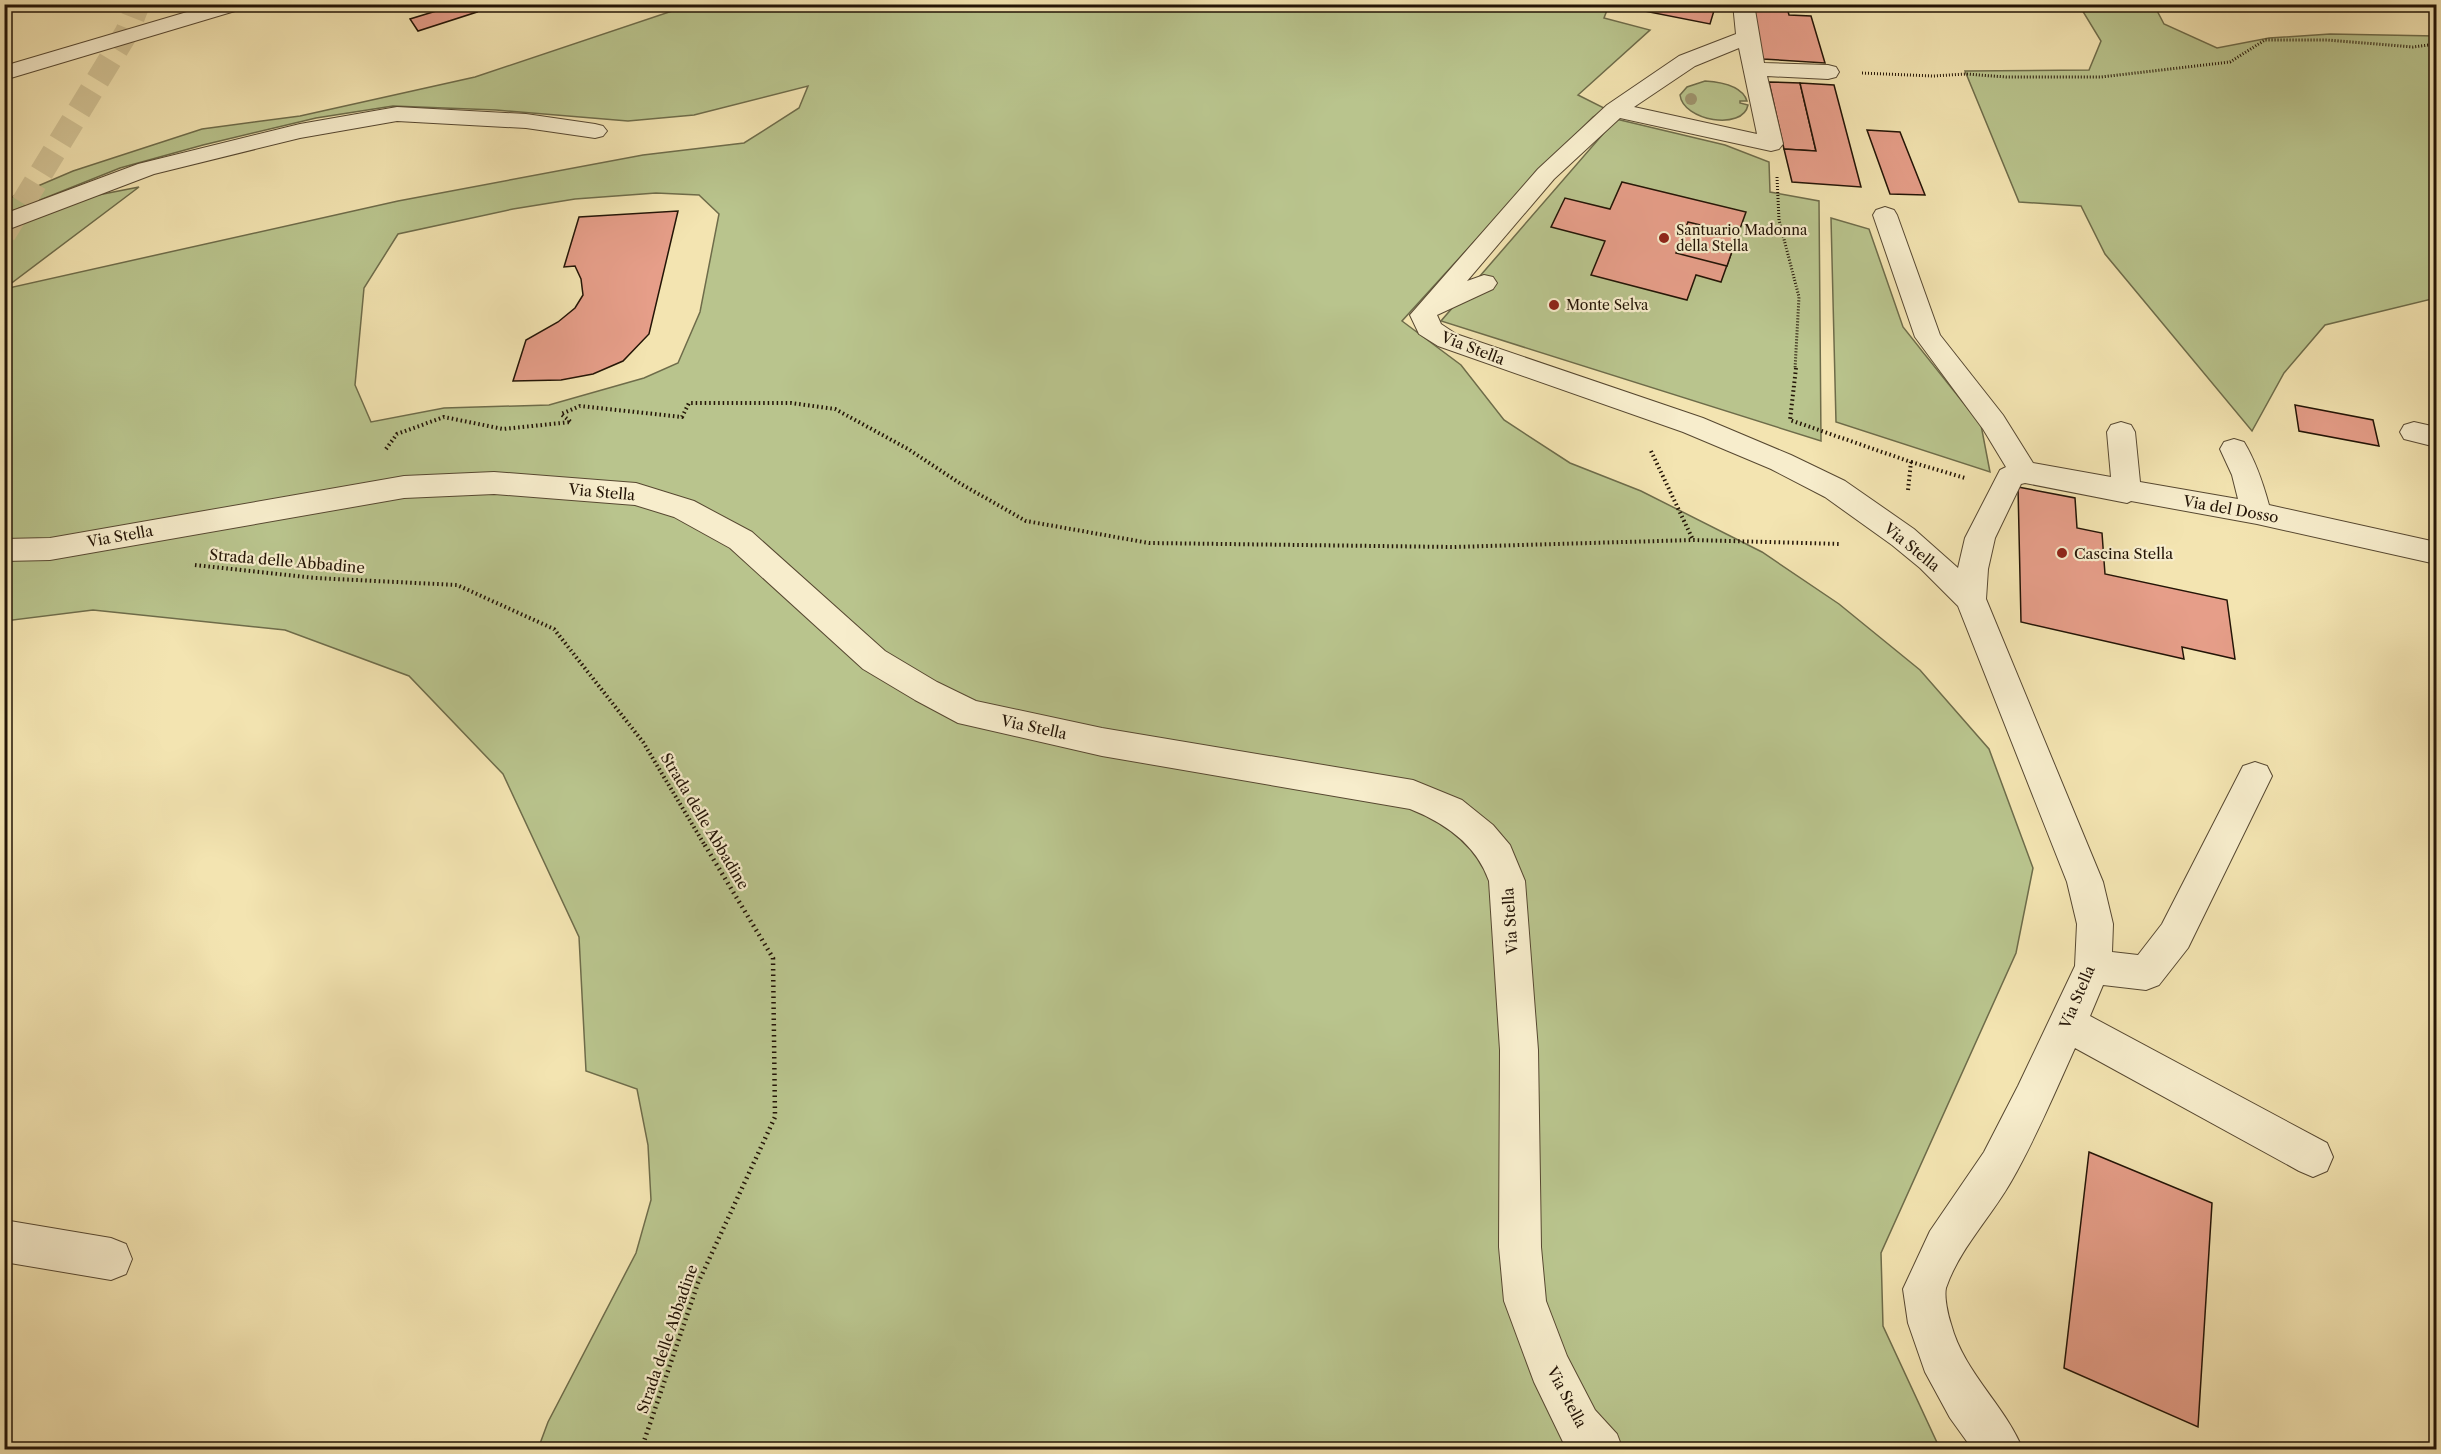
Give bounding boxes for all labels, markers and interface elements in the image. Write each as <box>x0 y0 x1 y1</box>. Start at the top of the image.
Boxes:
place label: Santuario Madonna della Stella <box>1676 221 1808 255</box>
marker: Santuario Madonna della Stella <box>1657 231 1671 245</box>
place label: Monte Selva <box>1566 296 1649 314</box>
marker: Monte Selva <box>1547 298 1561 312</box>
street label: Via Stella <box>1438 327 1508 369</box>
street label: Via Stella <box>567 480 636 504</box>
street label: Via del Dosso <box>2181 491 2280 527</box>
street label: Via Stella <box>1879 518 1944 575</box>
street label: Via Stella <box>85 521 155 551</box>
place label: Cascina Stella <box>2074 544 2173 563</box>
street label: Strada delle Abbadine <box>208 545 366 577</box>
marker: Cascina Stella <box>2055 546 2069 560</box>
street label: Via Stella <box>998 711 1069 743</box>
street label: Strada delle Abbadine <box>657 749 753 893</box>
street label: Via Stella <box>1498 887 1522 956</box>
street label: Via Stella <box>2055 963 2099 1032</box>
street label: Strada delle Abbadine <box>633 1262 701 1416</box>
street label: Via Stella <box>1543 1362 1591 1431</box>

